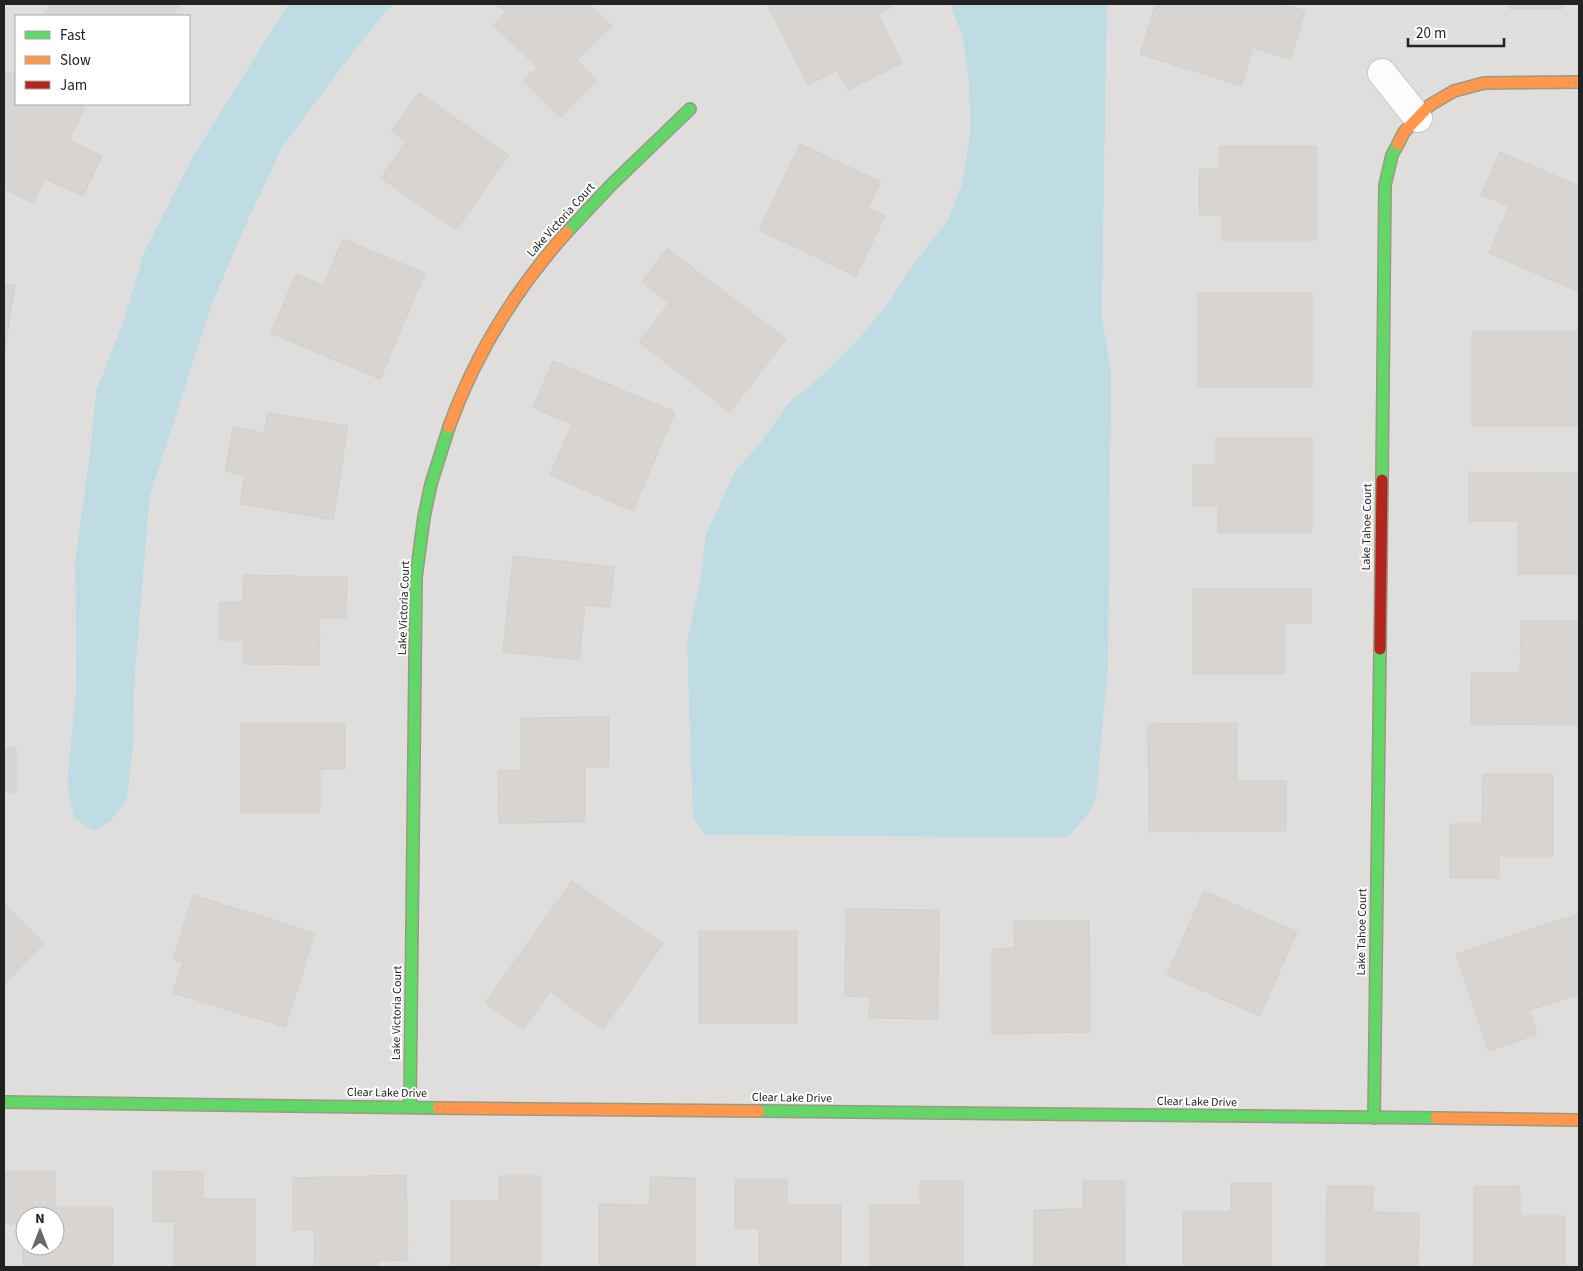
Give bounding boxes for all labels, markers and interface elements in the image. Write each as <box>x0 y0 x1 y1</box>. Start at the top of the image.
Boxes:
legend <box>15 15 190 105</box>
scale bar <box>1408 15 1504 47</box>
text: 20 m <box>1416 23 1446 44</box>
text: Fast <box>60 25 86 46</box>
text: Slow <box>60 50 91 71</box>
text: Jam <box>60 75 87 96</box>
street label: Lake Victoria Court <box>523 179 599 261</box>
street label: Lake Tahoe Court <box>1358 483 1376 571</box>
street label: Lake Victoria Court <box>394 560 414 656</box>
street label: Lake Tahoe Court <box>1353 888 1371 976</box>
street label: Lake Victoria Court <box>388 966 406 1060</box>
street label: Clear Lake Drive <box>347 1084 427 1102</box>
street label: Clear Lake Drive <box>752 1089 832 1107</box>
street label: Clear Lake Drive <box>1157 1093 1237 1111</box>
north arrow <box>15 1206 65 1256</box>
text: N <box>35 1209 45 1229</box>

